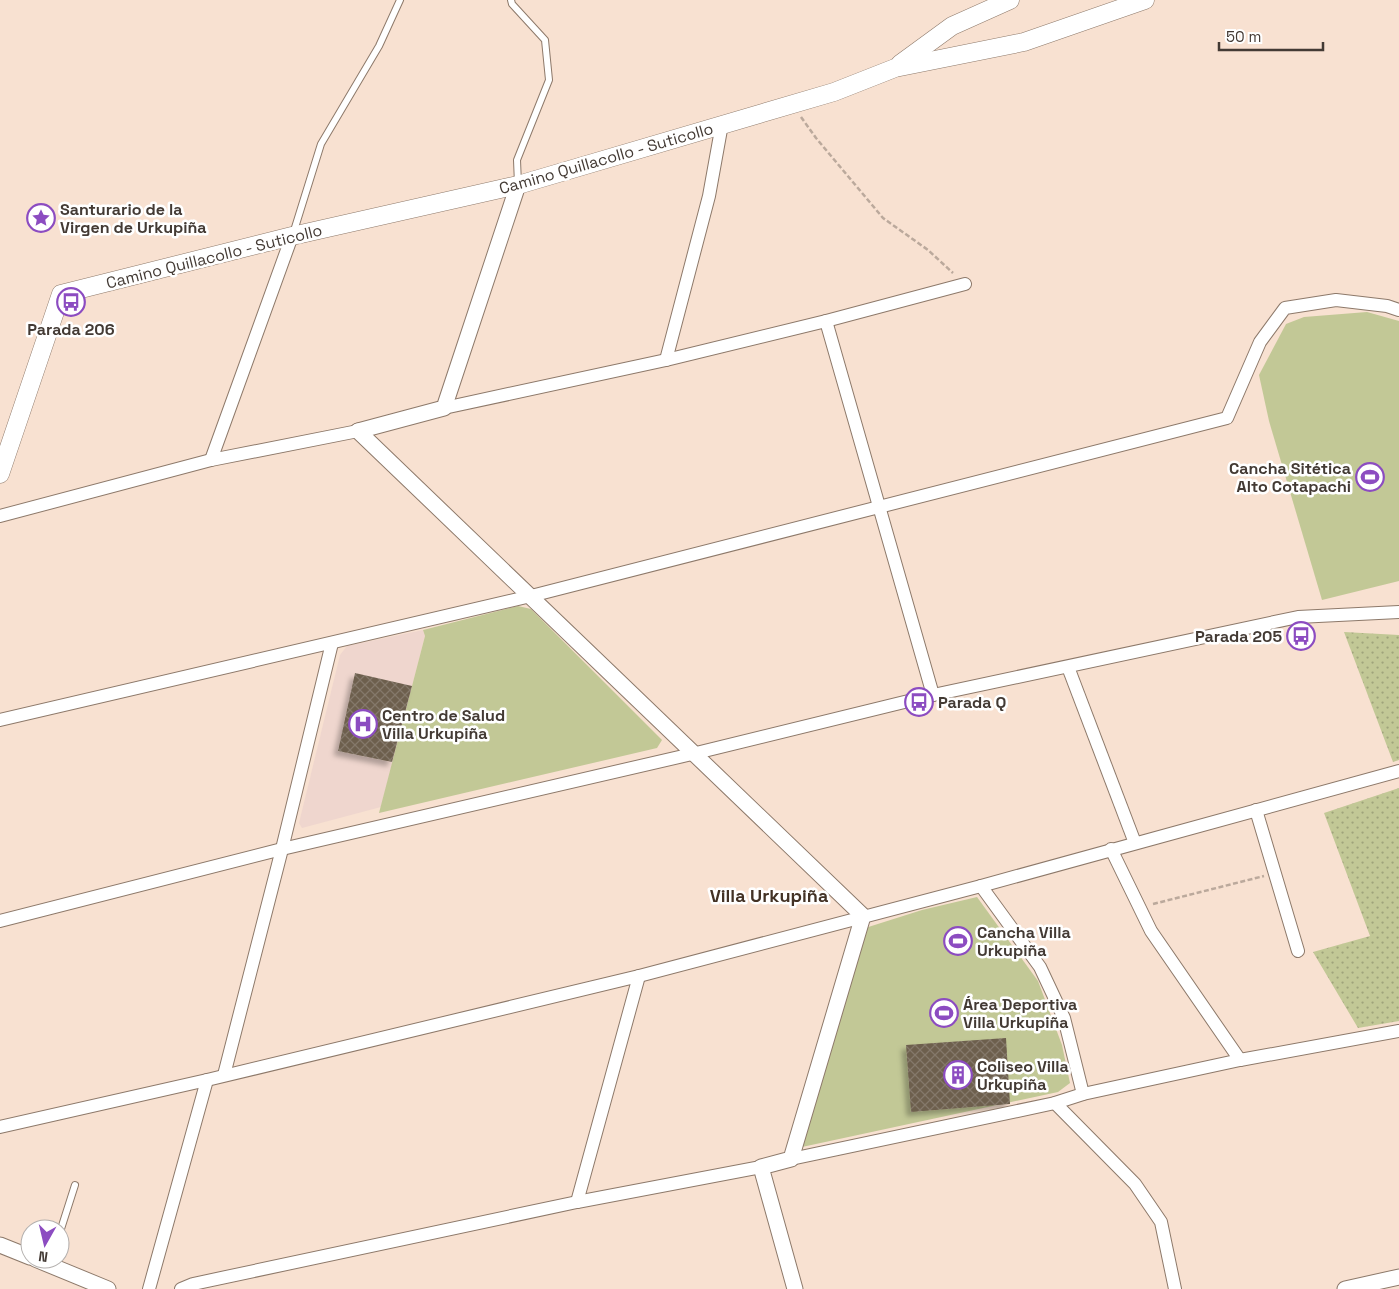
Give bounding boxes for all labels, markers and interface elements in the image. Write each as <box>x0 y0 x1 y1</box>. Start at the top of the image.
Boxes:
scale bar <box>1219 20 1323 52</box>
text: 50 m <box>1226 27 1261 46</box>
street label: Camino Quillacollo - Suticollo <box>497 118 716 199</box>
place label: Santurario de la Virgen de Urkupiña <box>60 199 207 238</box>
place icon: Santurario de la Virgen de Urkupiña <box>26 203 56 233</box>
street label: Camino Quillacollo - Suticollo <box>104 219 324 294</box>
bus stop icon: Parada 206 <box>56 287 86 317</box>
place label: Parada 206 <box>27 319 115 340</box>
place label: Cancha Sitética Alto Cotapachi <box>1229 458 1351 497</box>
sports icon: Cancha Sitética Alto Cotapachi <box>1355 462 1385 492</box>
bus stop icon: Parada 205 <box>1286 621 1316 651</box>
place label: Parada 205 <box>1195 626 1282 647</box>
bus stop icon: Parada Q <box>904 687 934 717</box>
place label: Parada Q <box>938 692 1007 713</box>
place label: Centro de Salud Villa Urkupiña <box>382 705 505 744</box>
hospital icon: Centro de Salud Villa Urkupiña <box>348 709 378 739</box>
district label: Villa Urkupiña <box>710 884 829 907</box>
place label: Cancha Villa Urkupiña <box>977 922 1071 961</box>
sports icon: Cancha Villa Urkupiña <box>943 926 973 956</box>
place label: Área Deportiva Villa Urkupiña <box>963 994 1077 1033</box>
sports icon: Área Deportiva Villa Urkupiña <box>929 998 959 1028</box>
place label: Coliseo Villa Urkupiña <box>977 1056 1069 1095</box>
building icon: Coliseo Villa Urkupiña <box>943 1060 973 1090</box>
north arrow <box>20 1219 70 1269</box>
text: N <box>37 1247 49 1266</box>

